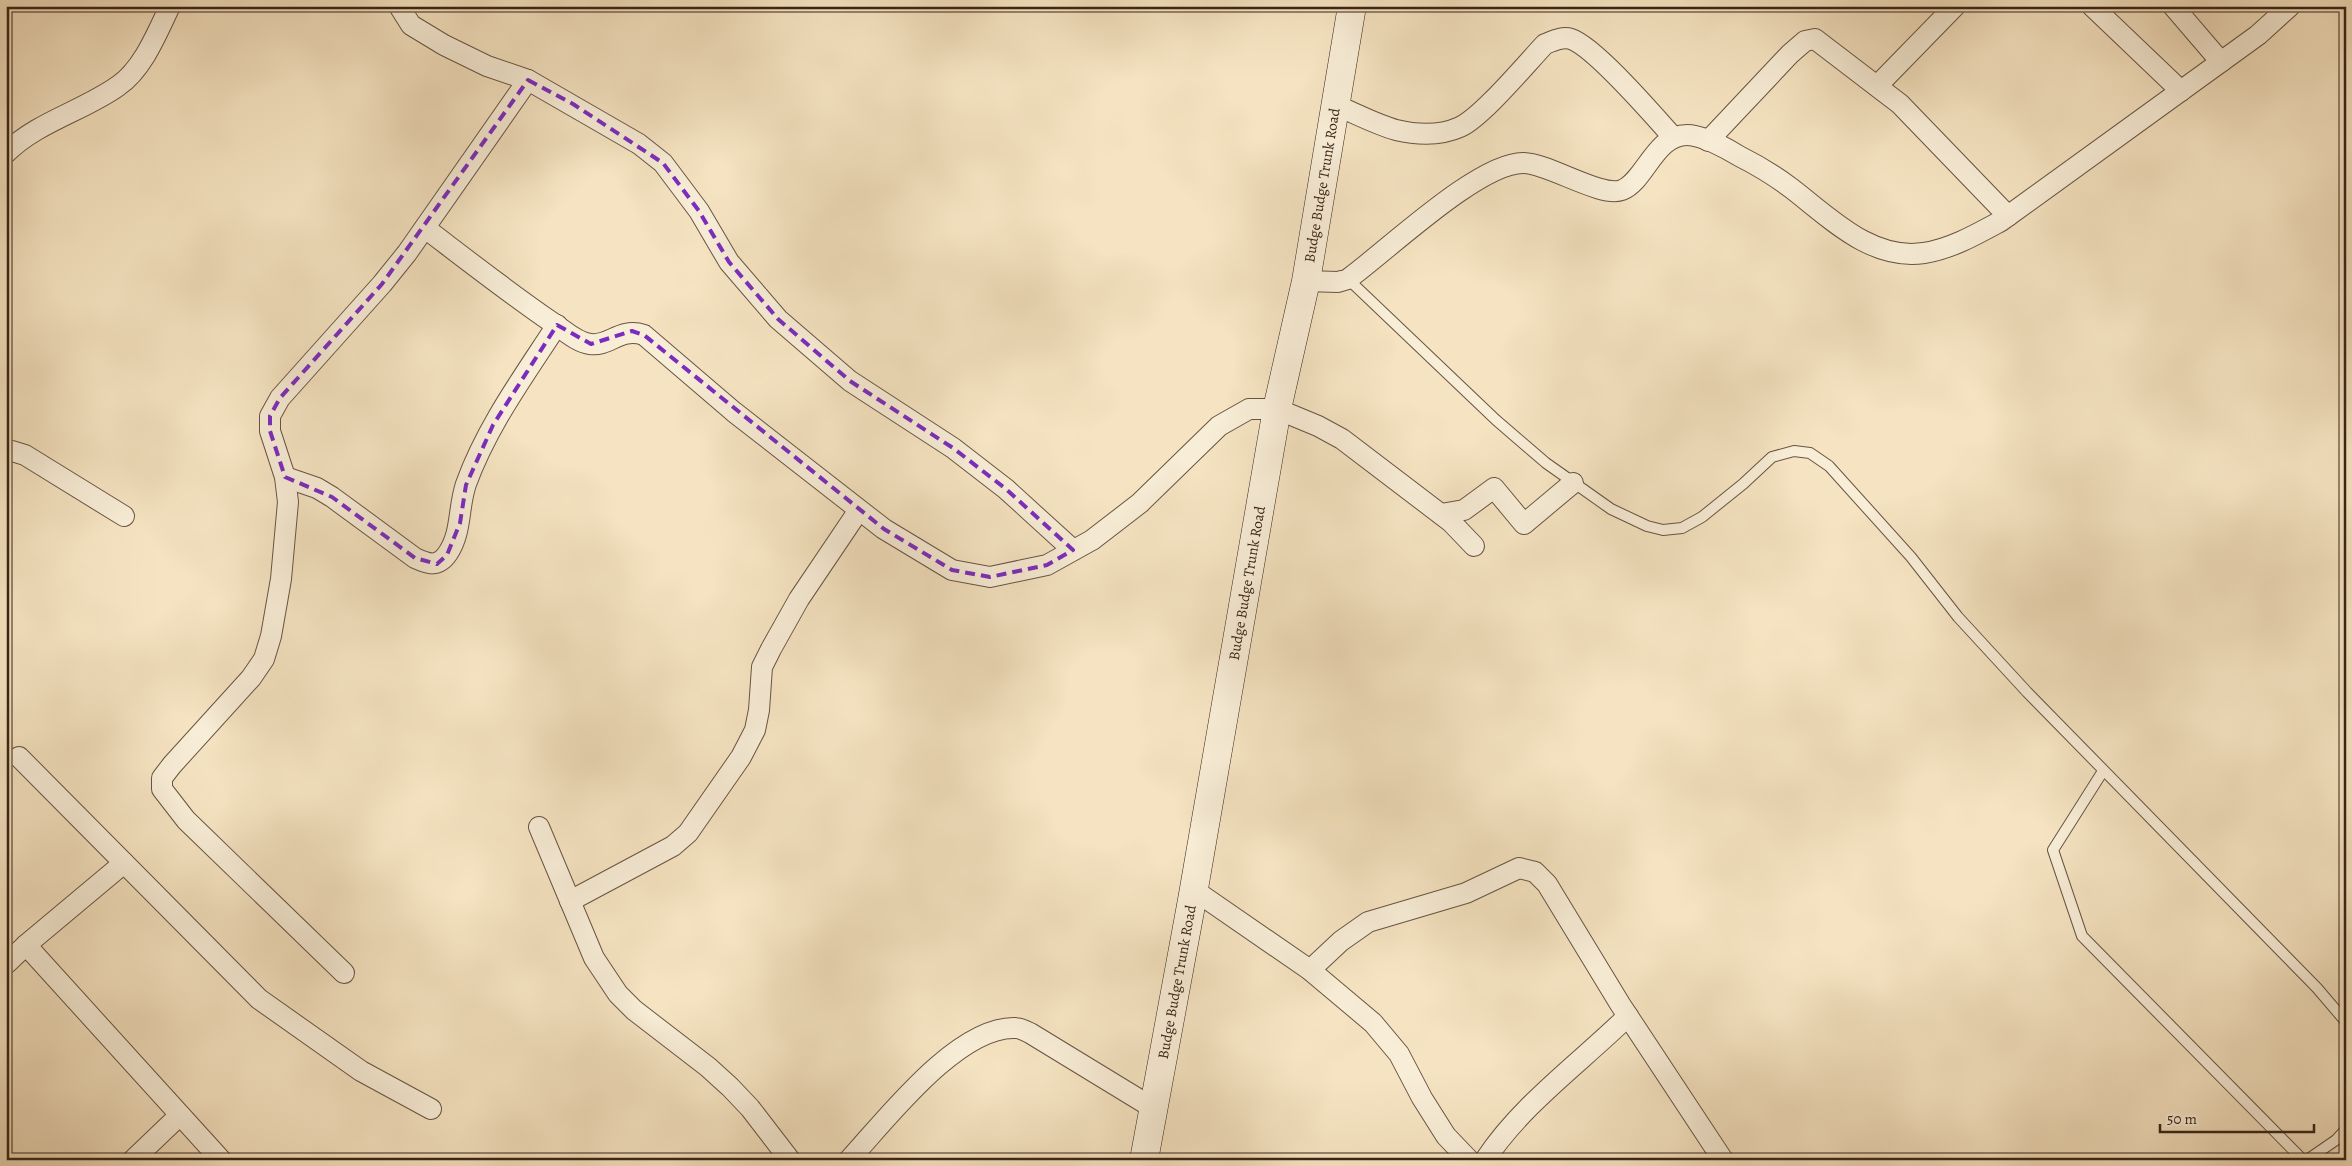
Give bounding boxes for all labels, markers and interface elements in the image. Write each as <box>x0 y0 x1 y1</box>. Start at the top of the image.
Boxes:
street label: Budge Budge Trunk Road <box>1299 106 1345 264</box>
street label: Budge Budge Trunk Road <box>1224 503 1270 662</box>
street label: Budge Budge Trunk Road <box>1153 902 1201 1061</box>
scale bar <box>2160 1101 2313 1133</box>
text: 50 m <box>2167 1109 2197 1129</box>

